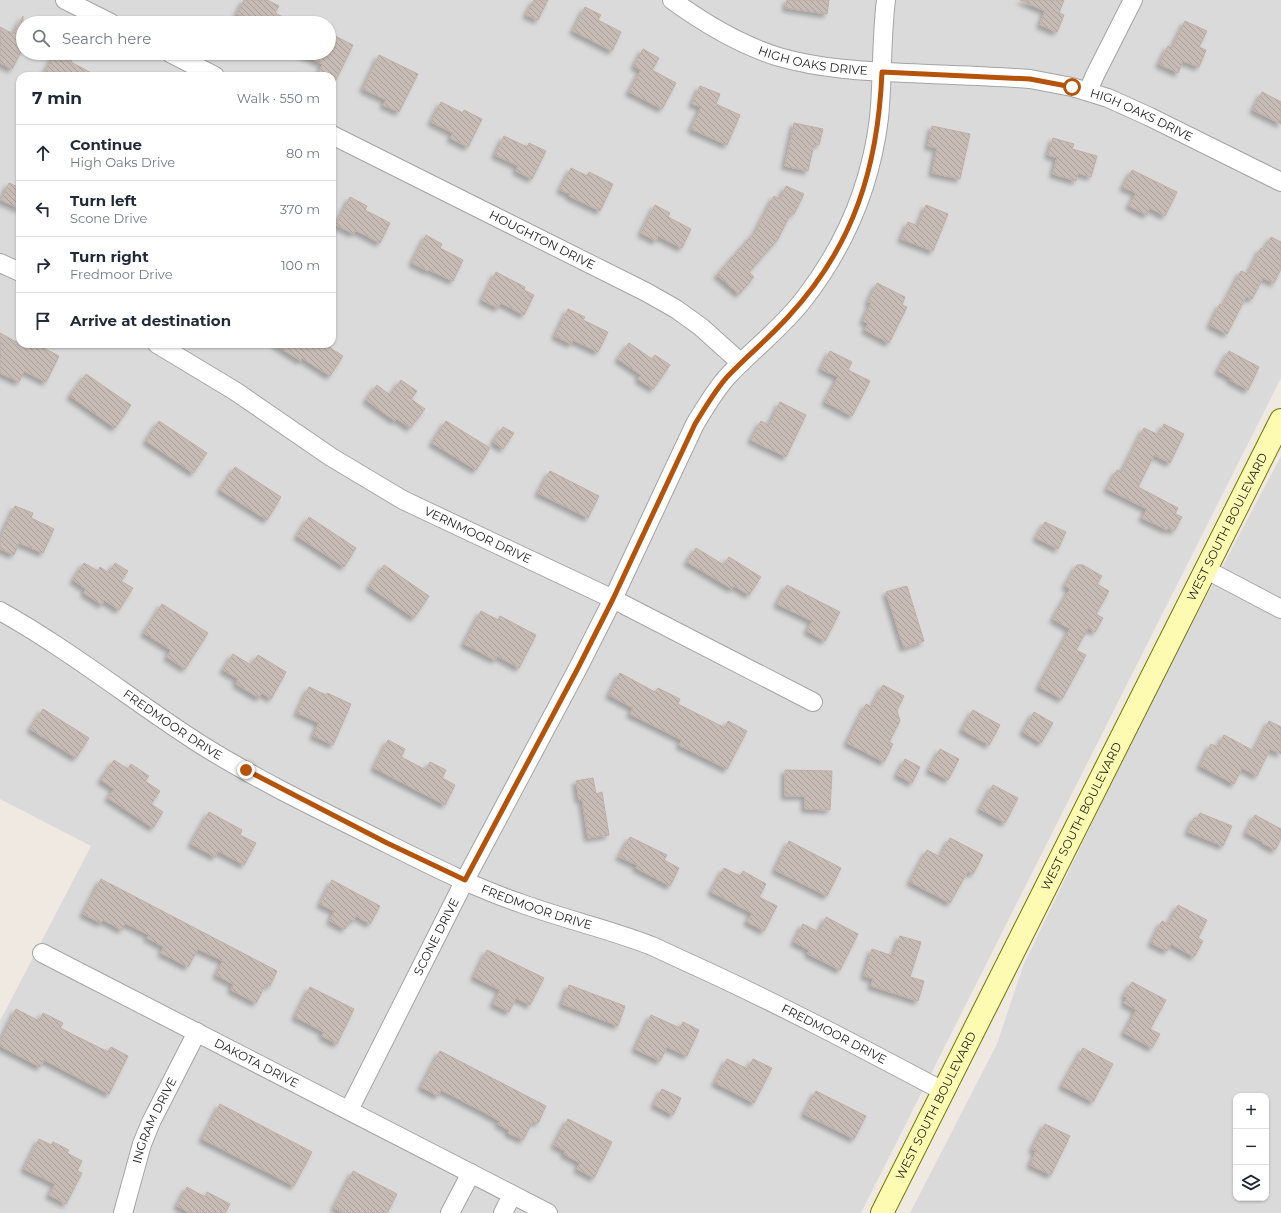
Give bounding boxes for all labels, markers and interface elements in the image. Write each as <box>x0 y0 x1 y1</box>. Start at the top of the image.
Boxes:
search box <box>16 16 336 60</box>
icon: search <box>30 27 52 49</box>
text: Search here <box>62 29 151 48</box>
street label: HIGH OAKS DRIVE <box>756 42 868 78</box>
route start <box>1063 78 1081 96</box>
street label: HIGH OAKS DRIVE <box>1088 85 1196 144</box>
text: 7 min <box>32 88 82 108</box>
text: Walk · 550 m <box>237 90 320 106</box>
text: Continue <box>70 135 142 154</box>
icon: ahead <box>32 142 54 164</box>
text: 80 m <box>286 145 320 161</box>
text: High Oaks Drive <box>70 154 175 170</box>
text: Turn left <box>70 191 137 210</box>
icon: left <box>32 198 54 220</box>
text: 370 m <box>280 201 320 217</box>
street label: HOUGHTON DRIVE <box>487 207 598 272</box>
text: Scone Drive <box>70 210 147 226</box>
text: Turn right <box>70 247 149 266</box>
icon: right <box>32 254 54 276</box>
text: 100 m <box>281 257 320 273</box>
text: Fredmoor Drive <box>70 266 173 282</box>
icon: arrive <box>32 310 54 332</box>
text: Arrive at destination <box>70 311 231 330</box>
street label: WEST SOUTH BOULEVARD <box>1183 450 1270 603</box>
street label: VERNMOOR DRIVE <box>422 503 534 566</box>
street label: FREDMOOR DRIVE <box>121 686 225 763</box>
street label: WEST SOUTH BOULEVARD <box>1038 739 1125 893</box>
route end <box>237 761 255 779</box>
street label: FREDMOOR DRIVE <box>479 881 594 932</box>
street label: SCONE DRIVE <box>410 895 462 978</box>
street label: FREDMOOR DRIVE <box>779 1000 889 1067</box>
street label: WEST SOUTH BOULEVARD <box>892 1029 979 1182</box>
street label: DAKOTA DRIVE <box>212 1035 301 1091</box>
street label: INGRAM DRIVE <box>129 1075 180 1165</box>
map controls <box>1233 1093 1269 1201</box>
button: + <box>1233 1093 1269 1129</box>
button: − <box>1233 1129 1269 1165</box>
button: layers <box>1233 1165 1269 1201</box>

